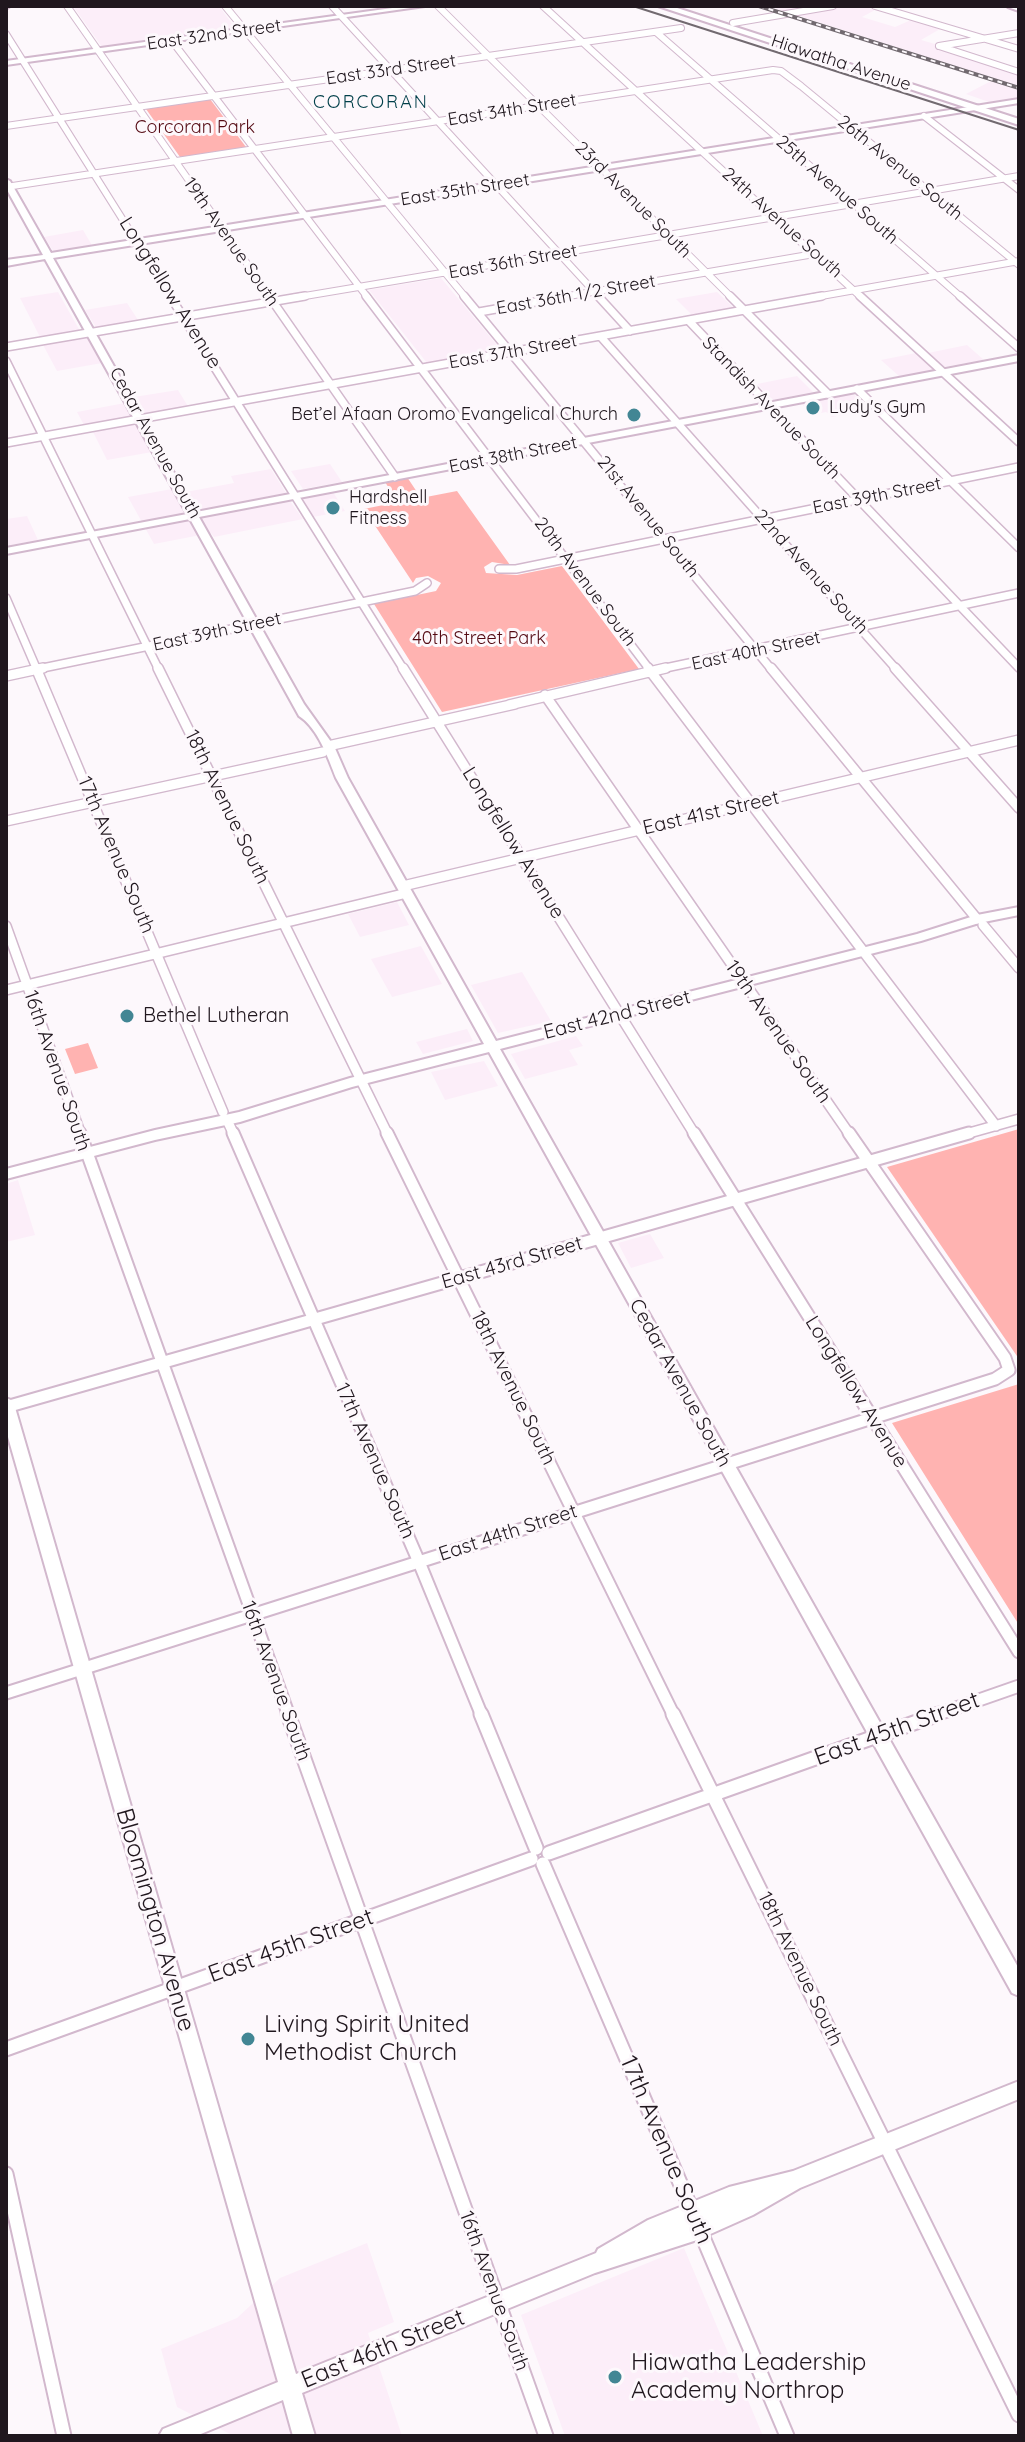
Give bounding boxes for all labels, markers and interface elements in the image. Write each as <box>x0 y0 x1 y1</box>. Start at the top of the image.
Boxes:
street label: East 32nd Street <box>145 15 283 55</box>
street label: Hiawatha Avenue <box>768 30 914 96</box>
street label: East 33rd Street <box>325 50 457 90</box>
street label: East 34th Street <box>446 89 578 131</box>
district label: CORCORAN <box>313 92 429 114</box>
street label: 26th Avenue South <box>833 111 967 225</box>
park label: Corcoran Park <box>135 117 255 139</box>
street label: 25th Avenue South <box>771 131 903 249</box>
street label: 23rd Avenue South <box>570 137 696 263</box>
street label: 24th Avenue South <box>717 163 847 283</box>
street label: East 35th Street <box>399 169 531 211</box>
street label: 19th Avenue South <box>179 174 283 310</box>
street label: Longfellow Avenue <box>114 213 226 373</box>
street label: East 36th Street <box>447 240 579 284</box>
street label: East 36th 1/2 Street <box>495 270 657 320</box>
street label: East 37th Street <box>447 330 579 374</box>
street label: Standish Avenue South <box>697 332 845 484</box>
street label: Cedar Avenue South <box>104 364 206 522</box>
place label: Ludy's Gym <box>829 397 926 419</box>
marker: Ludy's Gym <box>804 399 822 417</box>
place label: Bet’el Afaan Oromo Evangelical Church <box>291 404 618 426</box>
marker: Bet’el Afaan Oromo Evangelical Church <box>625 406 643 424</box>
street label: East 38th Street <box>447 432 579 478</box>
street label: 21st Avenue South <box>592 452 704 582</box>
street label: East 39th Street <box>811 473 943 519</box>
place label: Hardshell Fitness <box>349 487 427 530</box>
marker: Hardshell Fitness <box>324 499 342 517</box>
street label: 22nd Avenue South <box>749 505 873 639</box>
street label: 20th Avenue South <box>529 513 641 651</box>
street label: East 39th Street <box>151 608 283 656</box>
street label: East 40th Street <box>690 627 822 675</box>
park label: 40th Street Park <box>412 628 546 650</box>
street label: 18th Avenue South <box>179 726 275 888</box>
street label: Longfellow Avenue <box>457 763 569 923</box>
street label: 17th Avenue South <box>72 773 160 937</box>
street label: East 41st Street <box>640 786 782 840</box>
street label: 19th Avenue South <box>720 956 836 1108</box>
street label: East 42nd Street <box>541 985 693 1045</box>
street label: 16th Avenue South <box>18 987 96 1155</box>
place label: Bethel Lutheran <box>143 1004 289 1028</box>
marker: Bethel Lutheran <box>118 1007 136 1025</box>
street label: East 43rd Street <box>439 1231 585 1295</box>
street label: Cedar Avenue South <box>624 1295 736 1471</box>
street label: 18th Avenue South <box>465 1307 561 1469</box>
street label: Longfellow Avenue <box>800 1312 912 1472</box>
street label: 17th Avenue South <box>330 1379 420 1543</box>
street label: East 44th Street <box>436 1499 580 1567</box>
street label: 16th Avenue South <box>236 1598 316 1764</box>
street label: East 45th Street <box>810 1686 984 1772</box>
street label: Bloomington Avenue <box>109 1805 201 2035</box>
street label: 18th Avenue South <box>752 1888 848 2050</box>
street label: East 45th Street <box>204 1903 378 1989</box>
place label: Living Spirit United Methodist Church <box>264 2011 470 2067</box>
marker: Living Spirit United Methodist Church <box>239 2030 257 2048</box>
street label: 17th Avenue South <box>613 2052 719 2248</box>
street label: 16th Avenue South <box>454 2208 534 2374</box>
street label: East 46th Street <box>297 2303 469 2395</box>
place label: Hiawatha Leadership Academy Northrop <box>631 2349 866 2405</box>
marker: Hiawatha Leadership Academy Northrop <box>606 2368 624 2386</box>

